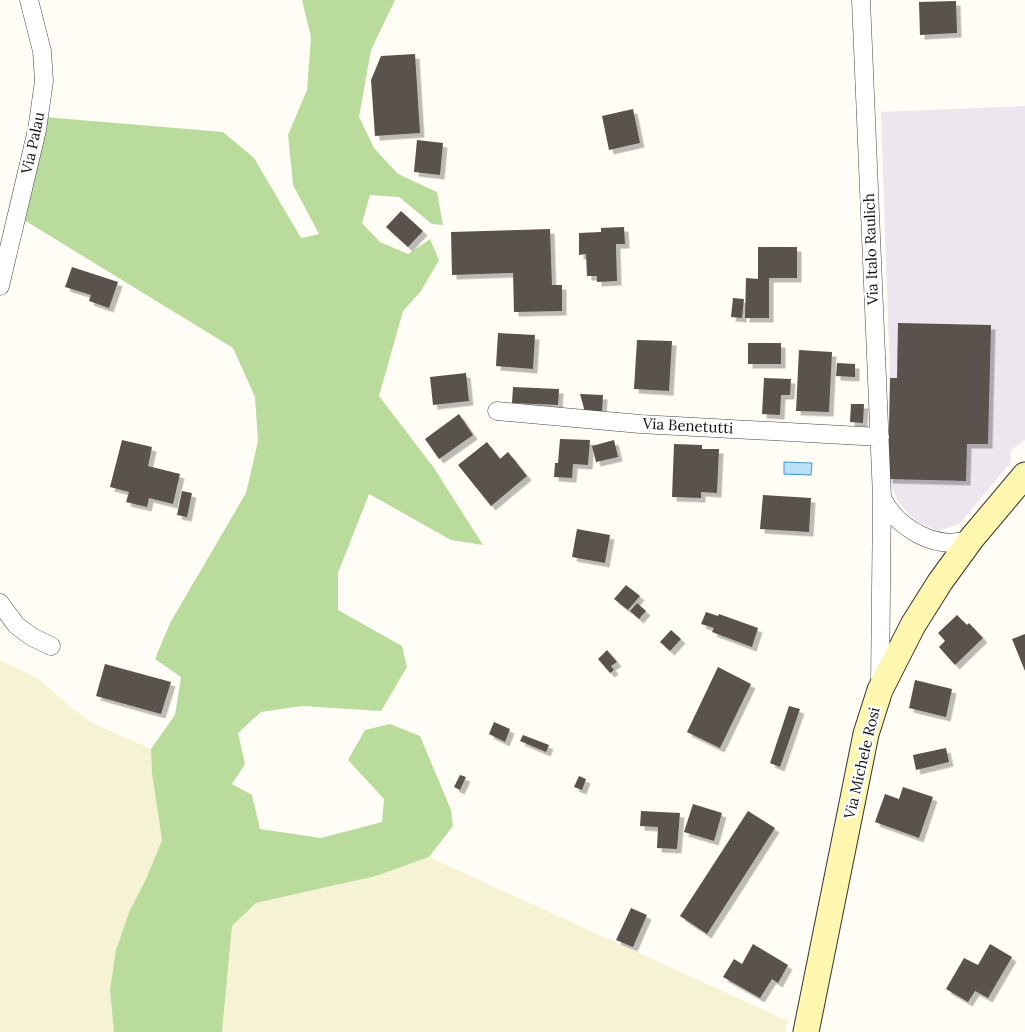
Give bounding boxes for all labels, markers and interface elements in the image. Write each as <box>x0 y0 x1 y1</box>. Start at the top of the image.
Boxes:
street label: Via Palau <box>16 110 48 177</box>
street label: Via Italo Raulich <box>859 193 882 306</box>
street label: Via Benetutti <box>641 414 734 437</box>
street label: Via Michele Rosi <box>839 705 884 822</box>

